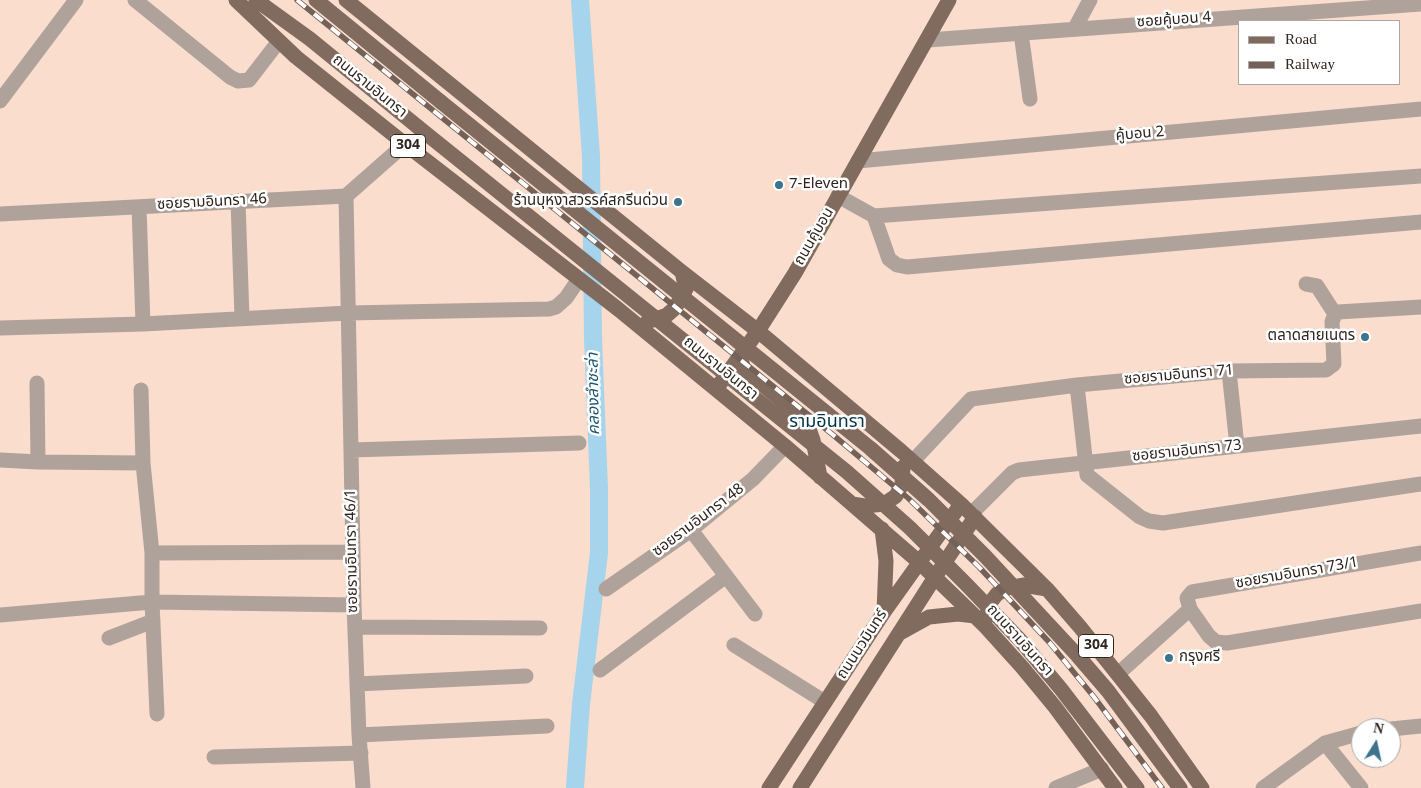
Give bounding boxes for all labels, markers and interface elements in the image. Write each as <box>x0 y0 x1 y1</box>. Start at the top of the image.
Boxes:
street label: ซอยคู้บอน 4 <box>1136 9 1212 33</box>
legend <box>1238 20 1401 85</box>
text: Road <box>1285 31 1317 47</box>
street label: ถนนรามอินทรา <box>328 52 410 122</box>
text: Railway <box>1285 56 1335 72</box>
street label: คู้บอน 2 <box>1115 124 1165 146</box>
road number: 304 <box>390 134 426 158</box>
place label: 7-Eleven <box>789 176 848 194</box>
marker: 7-Eleven <box>773 179 785 191</box>
street label: ซอยรามอินทรา 46 <box>157 191 267 215</box>
place label: ร้านบุหงาสวรรค์สกรีนด่วน <box>514 193 668 211</box>
marker: ร้านบุหงาสวรรค์สกรีนด่วน <box>672 196 684 208</box>
street label: ถนนคู้บอน <box>791 205 839 269</box>
place label: ตลาดสายเนตร <box>1268 328 1355 346</box>
marker: ตลาดสายเนตร <box>1359 331 1371 343</box>
street label: ถนนรามอินทรา <box>679 334 761 404</box>
water label: คลองลำชะล่า <box>585 353 605 435</box>
street label: ซอยรามอินทรา 71 <box>1123 362 1235 390</box>
district label: รามอินทรา <box>789 412 865 434</box>
street label: ซอยรามอินทรา 73 <box>1131 437 1243 467</box>
street label: ซอยรามอินทรา 48 <box>650 481 748 561</box>
street label: ซอยรามอินทรา 46/1 <box>343 489 363 613</box>
street label: ซอยรามอินทรา 73/1 <box>1234 554 1360 594</box>
street label: ถนนรามอินทรา <box>982 601 1056 681</box>
street label: ถนนนวมินทร์ <box>834 607 892 683</box>
road number: 304 <box>1078 634 1114 658</box>
place label: กรุงศรี <box>1179 649 1220 667</box>
marker: กรุงศรี <box>1163 652 1175 664</box>
north arrow <box>1351 718 1401 768</box>
text: N <box>1372 720 1385 737</box>

